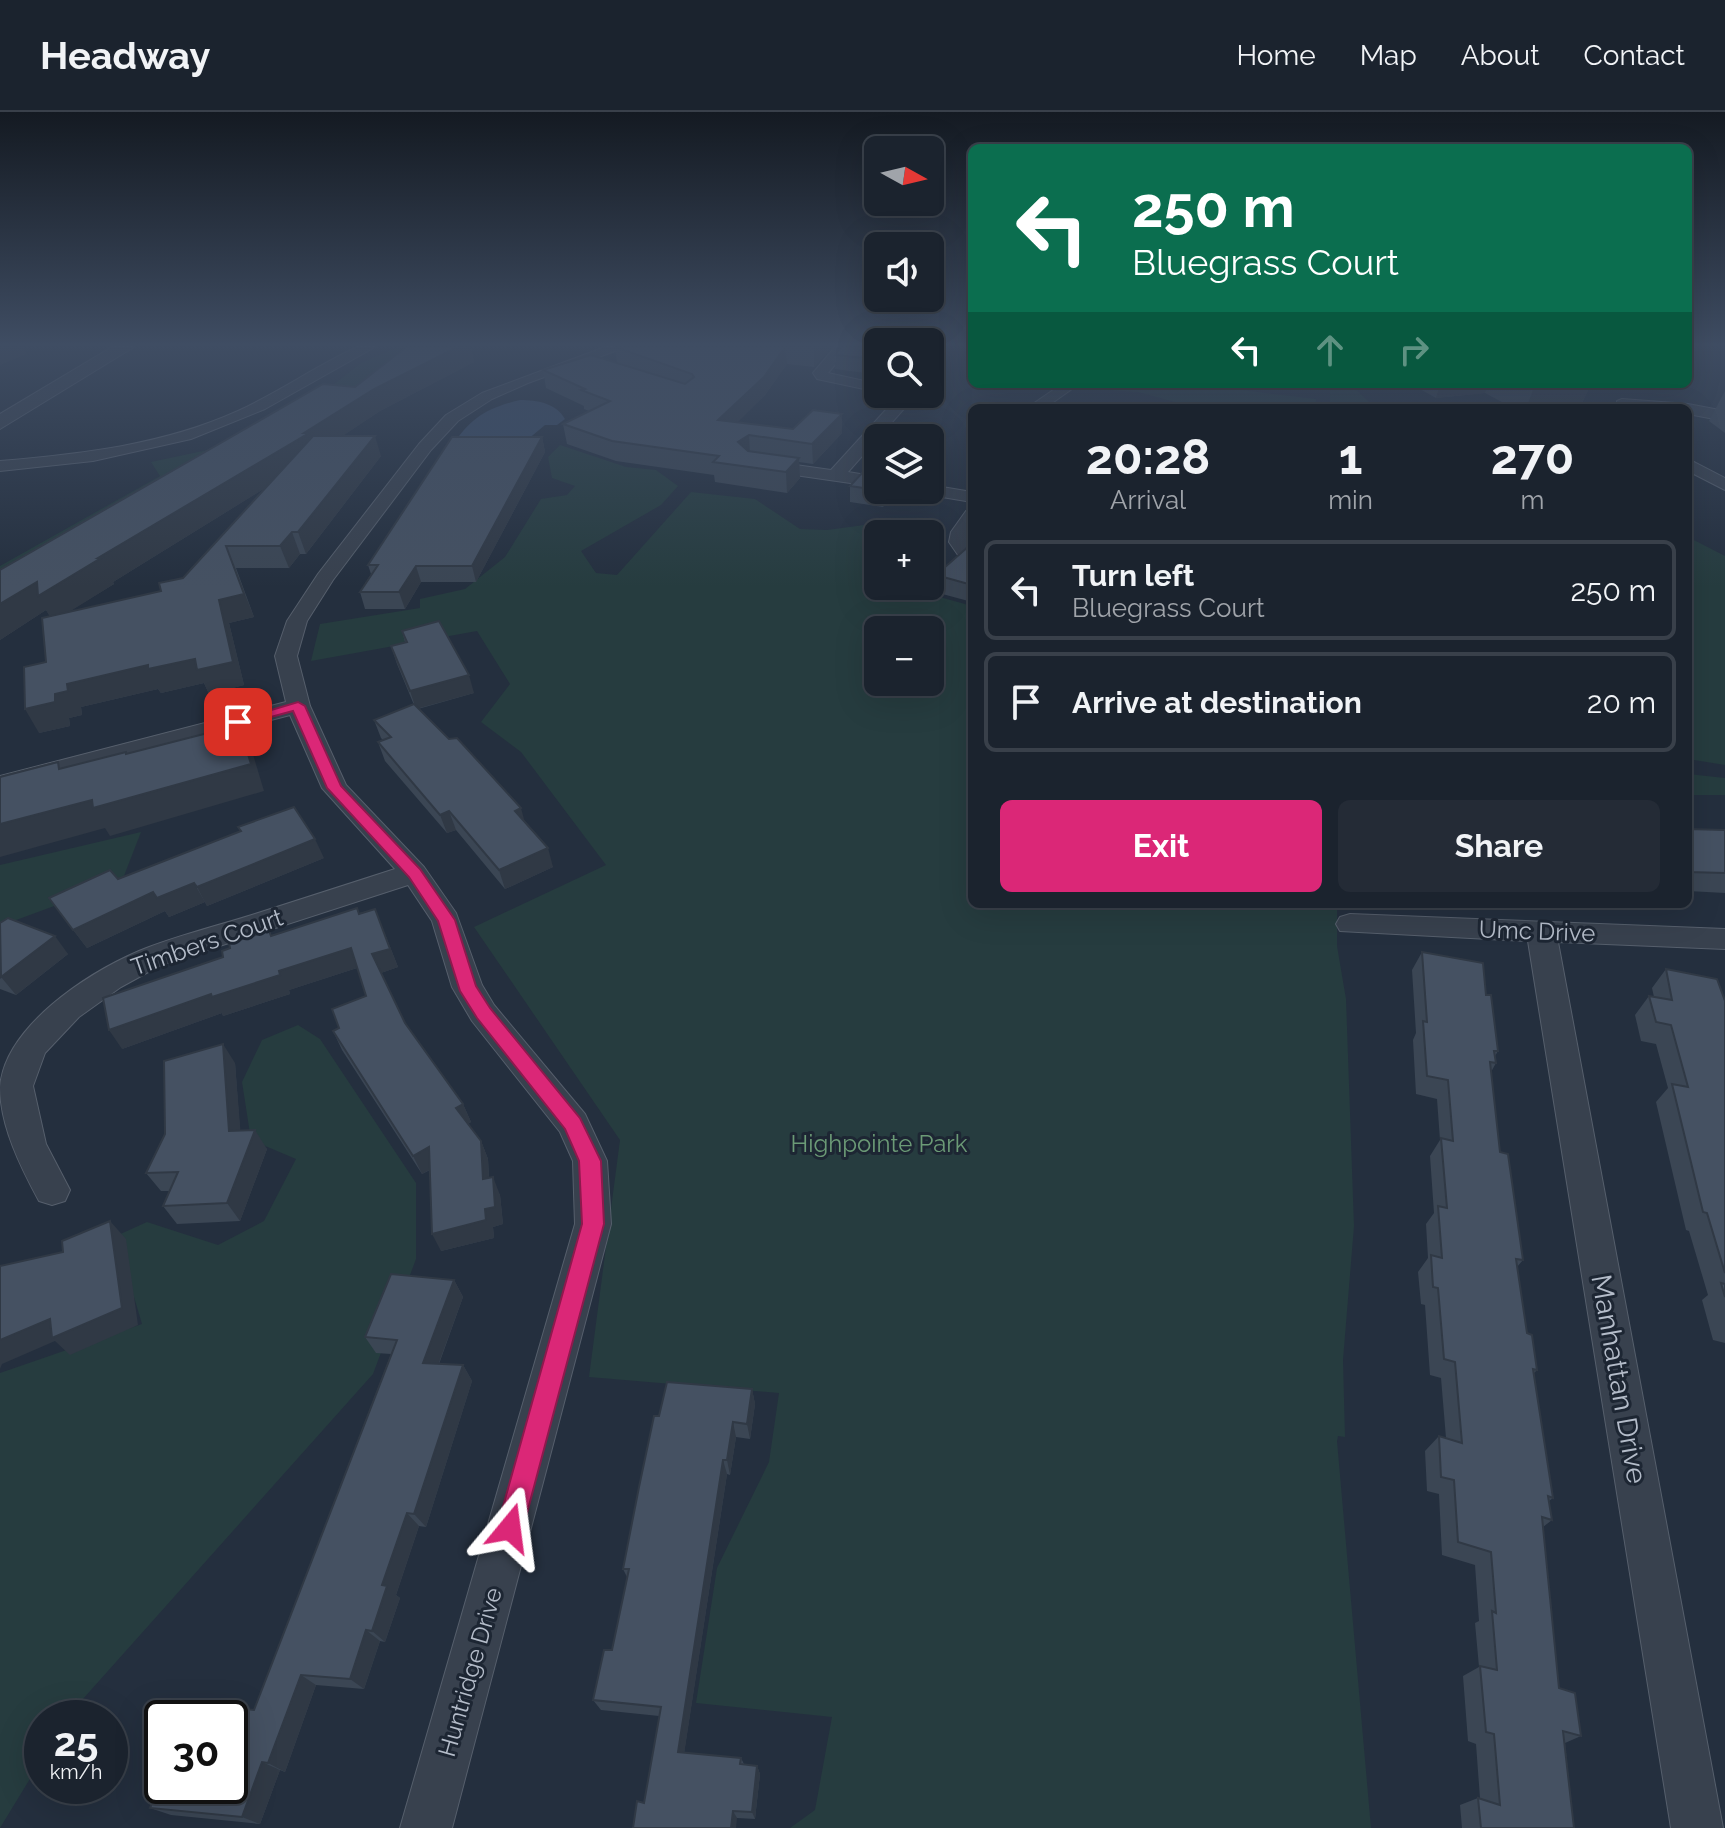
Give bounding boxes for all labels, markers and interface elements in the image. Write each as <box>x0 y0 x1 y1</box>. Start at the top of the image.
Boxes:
text: Headway <box>40 33 210 78</box>
text: Home <box>1236 39 1316 72</box>
text: Map <box>1360 39 1417 72</box>
text: About <box>1461 39 1540 72</box>
text: Contact <box>1584 39 1685 72</box>
north arrow <box>864 136 944 216</box>
map controls <box>864 136 944 696</box>
text: 250 m <box>1132 174 1295 240</box>
icon: left <box>1000 176 1104 280</box>
button: sound <box>864 232 944 312</box>
text: Bluegrass Court <box>1132 241 1399 283</box>
button: search <box>864 328 944 408</box>
icon: left <box>1224 328 1268 372</box>
icon: ahead <box>1308 328 1352 372</box>
icon: right <box>1392 328 1436 372</box>
button: layers <box>864 424 944 504</box>
text: 20:28 <box>1086 429 1210 485</box>
text: 1 <box>1339 429 1362 485</box>
text: 270 <box>1491 429 1574 485</box>
text: Arrival <box>1110 485 1186 515</box>
text: min <box>1328 485 1373 515</box>
text: m <box>1520 485 1544 515</box>
button: + <box>864 520 944 600</box>
text: Turn left <box>1072 558 1194 593</box>
icon: left <box>1004 568 1048 612</box>
text: 250 m <box>1570 573 1656 608</box>
text: Bluegrass Court <box>1072 593 1265 623</box>
button: − <box>864 616 944 696</box>
icon: arrive <box>1004 680 1048 724</box>
text: Arrive at destination <box>1072 685 1362 720</box>
text: 20 m <box>1587 685 1656 720</box>
pin <box>204 688 272 756</box>
icon: arrive <box>216 700 260 744</box>
button: Exit <box>1000 800 1322 892</box>
button: Share <box>1338 800 1660 892</box>
street label: Timbers Court <box>127 902 287 982</box>
street label: Umc Drive <box>1478 914 1596 948</box>
park label: Highpointe Park <box>790 1129 968 1158</box>
street label: Manhattan Drive <box>1584 1272 1654 1486</box>
position arrow <box>468 1486 552 1570</box>
street label: Huntridge Drive <box>432 1584 508 1760</box>
speed limit sign: 30 <box>144 1700 248 1804</box>
text: 25 <box>54 1718 98 1765</box>
text: km/h <box>50 1760 102 1784</box>

